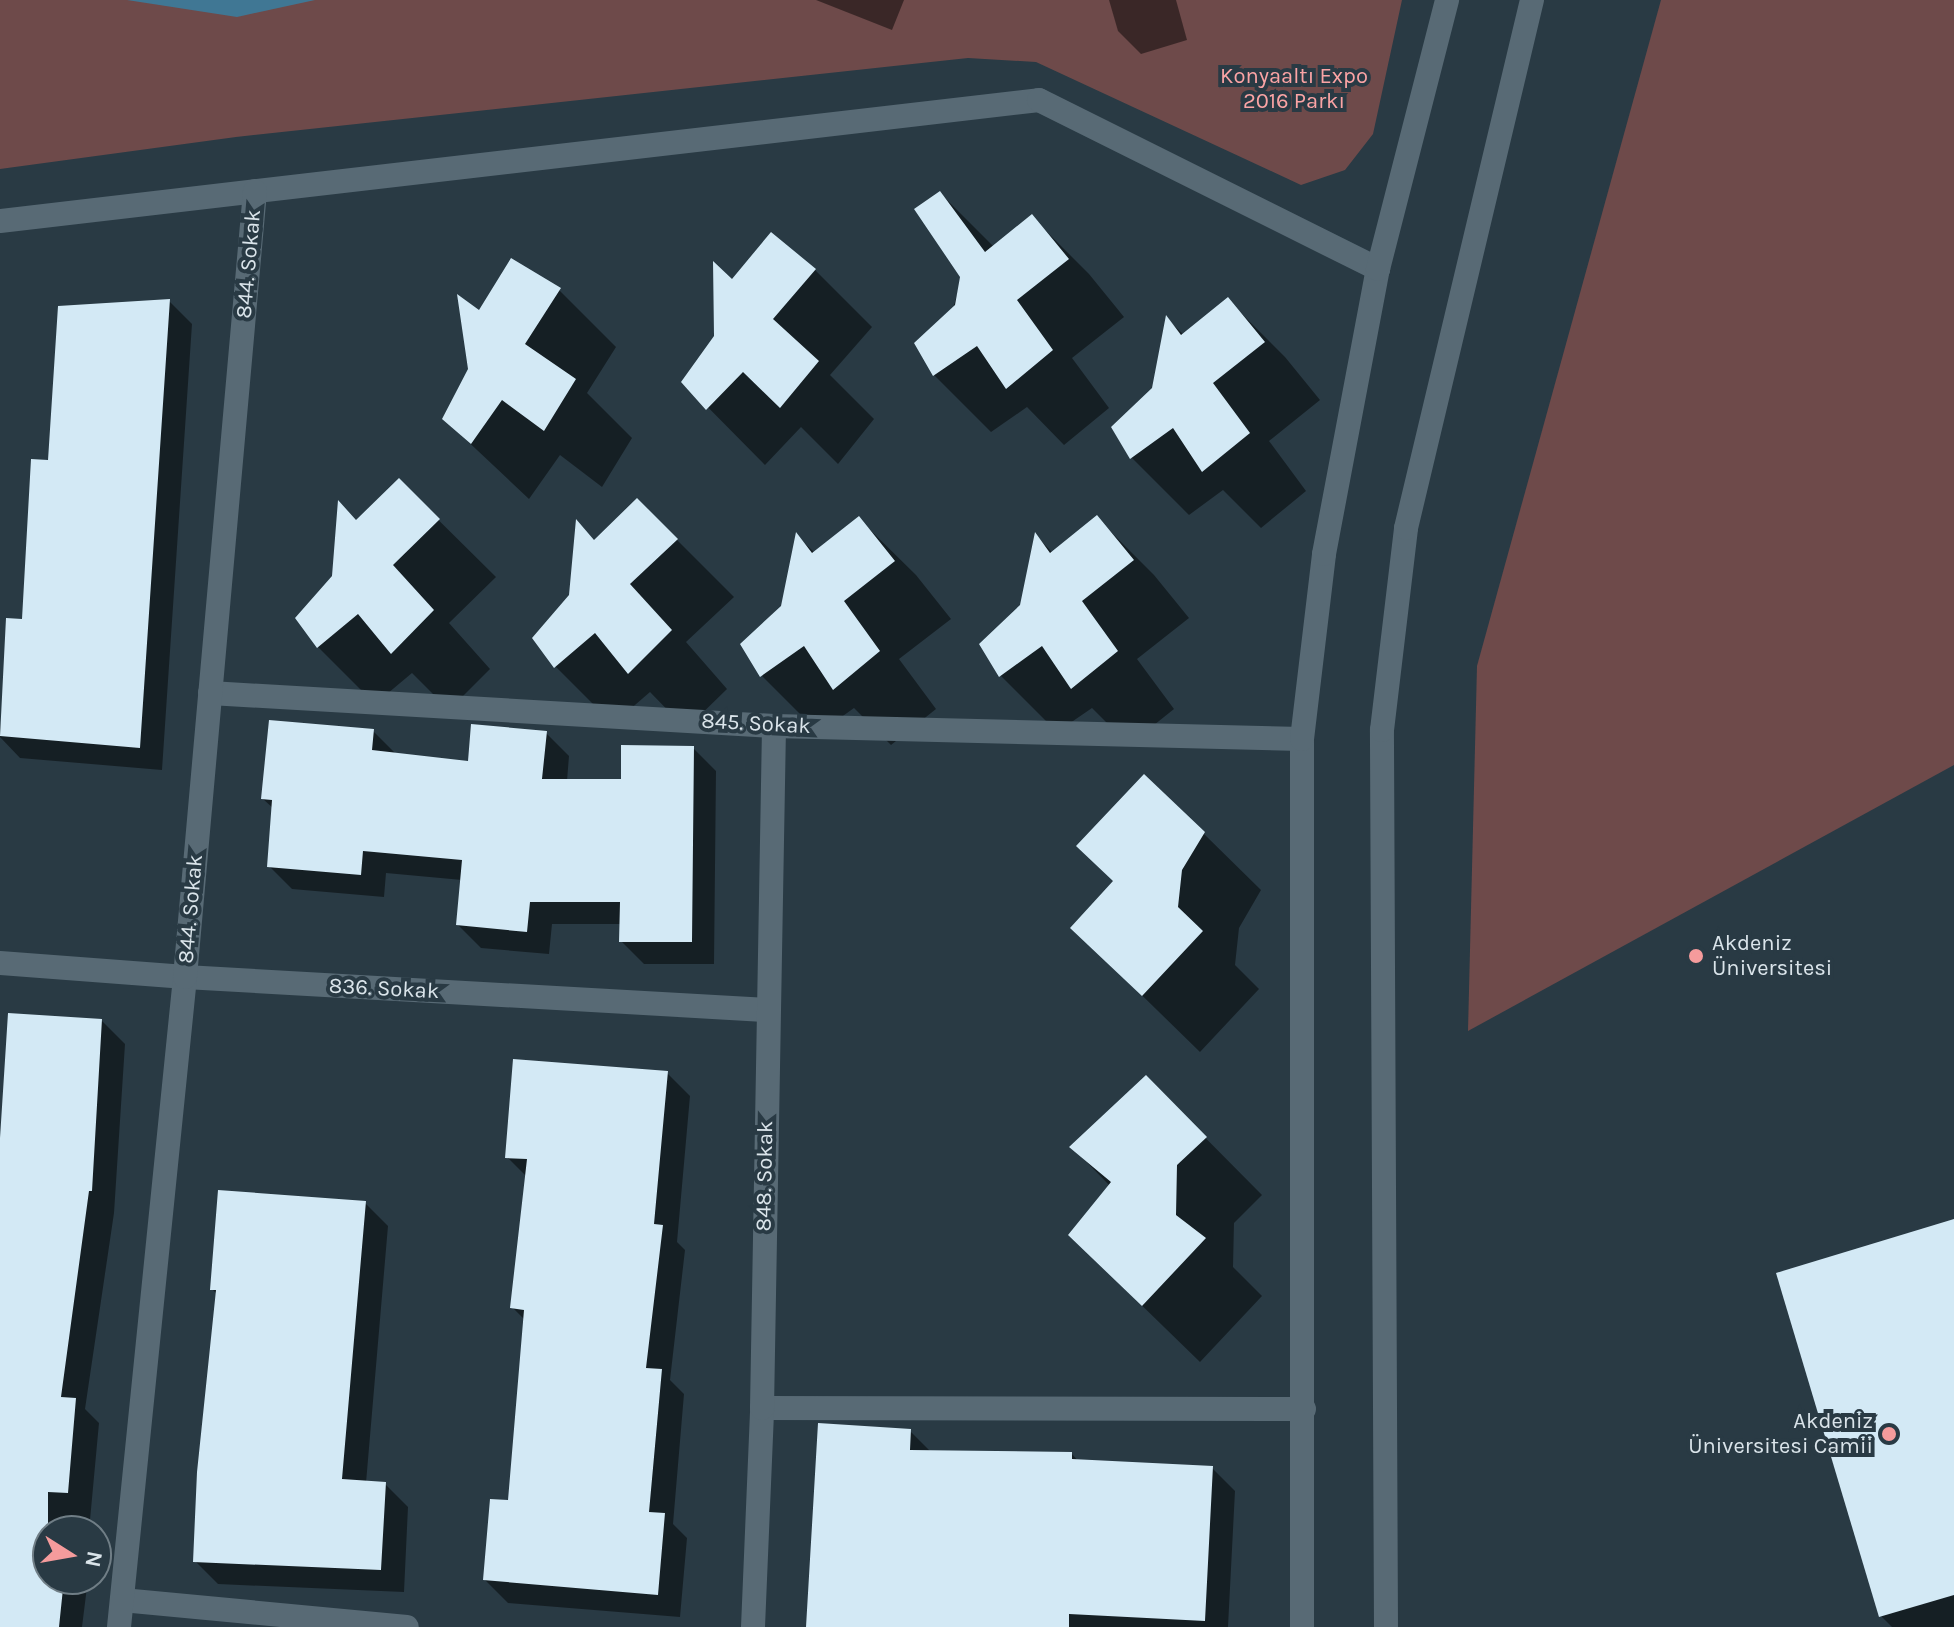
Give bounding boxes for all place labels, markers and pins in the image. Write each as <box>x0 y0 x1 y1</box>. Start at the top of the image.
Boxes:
place label: Akdeniz Üniversitesi <box>1712 930 1832 982</box>
marker: Akdeniz Üniversitesi <box>1687 947 1705 965</box>
place label: Akdeniz Üniversitesi Camii <box>1688 1408 1873 1460</box>
marker: Akdeniz Üniversitesi Camii <box>1880 1425 1898 1443</box>

